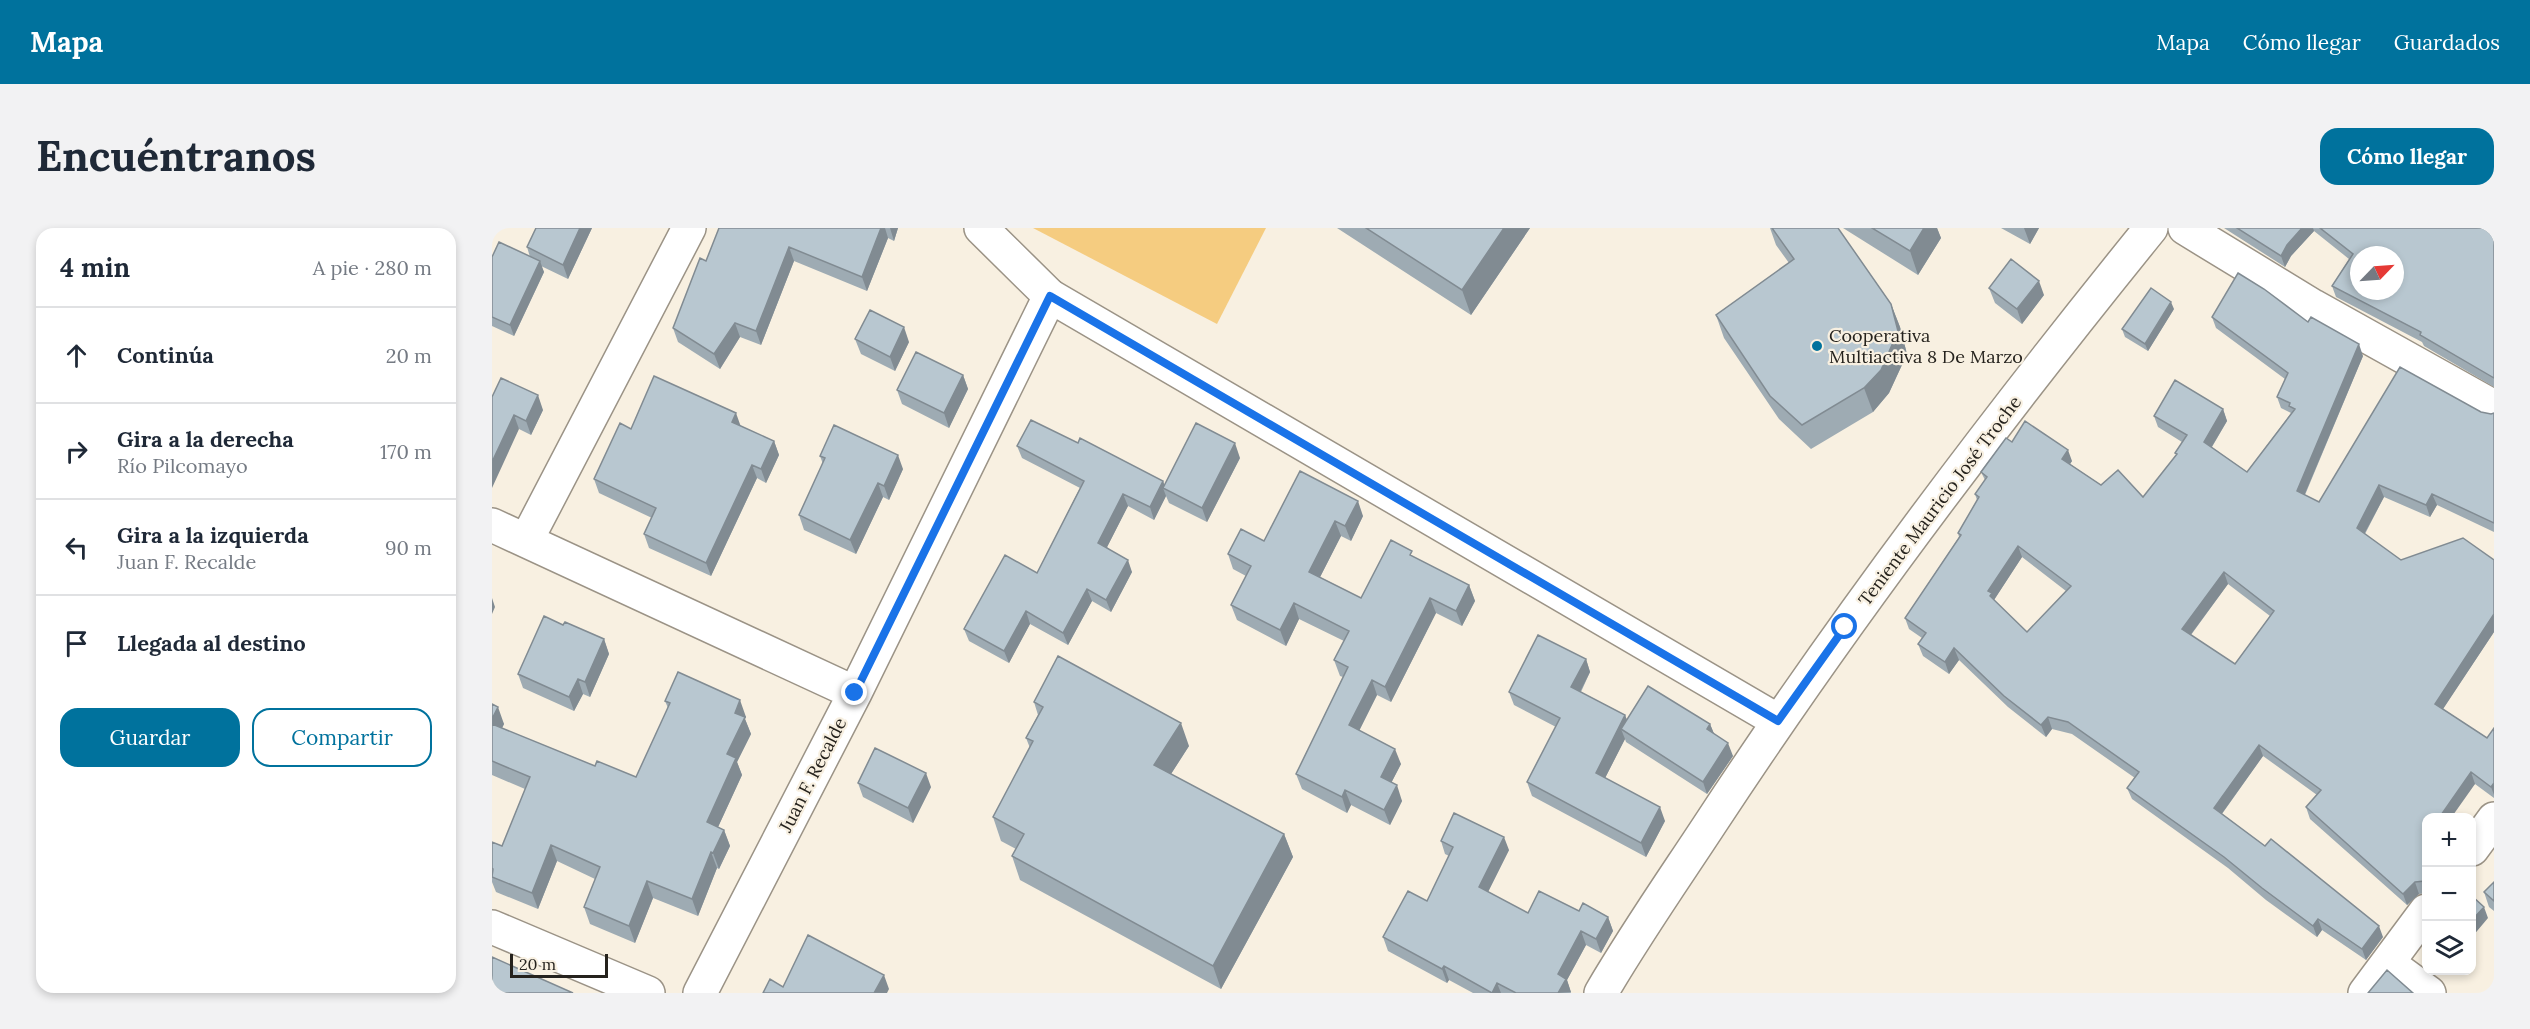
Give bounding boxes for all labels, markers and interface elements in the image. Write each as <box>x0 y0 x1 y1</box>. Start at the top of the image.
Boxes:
text: Mapa <box>30 24 103 60</box>
text: Mapa <box>2156 29 2210 56</box>
text: Cómo llegar <box>2243 29 2361 56</box>
text: Guardados <box>2394 29 2500 56</box>
button: Cómo llegar <box>2320 128 2494 185</box>
text: Encuéntranos <box>36 129 316 183</box>
north arrow <box>2350 246 2404 300</box>
text: 4 min <box>60 251 130 284</box>
text: A pie · 280 m <box>313 255 432 280</box>
place label: Cooperativa Multiactiva 8 De Marzo <box>1829 324 2023 368</box>
icon: ahead <box>60 339 93 372</box>
marker: Cooperativa Multiactiva 8 De Marzo <box>1810 339 1824 353</box>
text: Continúa <box>117 341 214 369</box>
text: 20 m <box>386 343 432 368</box>
street label: Teniente Mauricio José Troche <box>1853 391 2026 610</box>
text: Gira a la derecha <box>117 425 294 453</box>
icon: right <box>60 435 93 468</box>
text: 170 m <box>380 439 432 464</box>
text: Río Pilcomayo <box>117 453 248 478</box>
text: Gira a la izquierda <box>117 521 309 549</box>
icon: left <box>60 531 93 564</box>
text: 90 m <box>385 535 432 560</box>
text: Juan F. Recalde <box>117 549 256 574</box>
route start <box>1831 613 1857 639</box>
icon: arrive <box>60 627 93 660</box>
text: Llegada al destino <box>117 629 306 657</box>
route end <box>841 679 867 705</box>
button: Guardar <box>60 708 240 767</box>
button: Compartir <box>252 708 432 767</box>
street label: Juan F. Recalde <box>773 713 851 837</box>
map controls <box>2422 813 2476 975</box>
button: + <box>2422 813 2476 867</box>
button: − <box>2422 867 2476 921</box>
button: layers <box>2422 921 2476 975</box>
scale bar <box>510 951 608 978</box>
text: 20 m <box>519 954 556 974</box>

